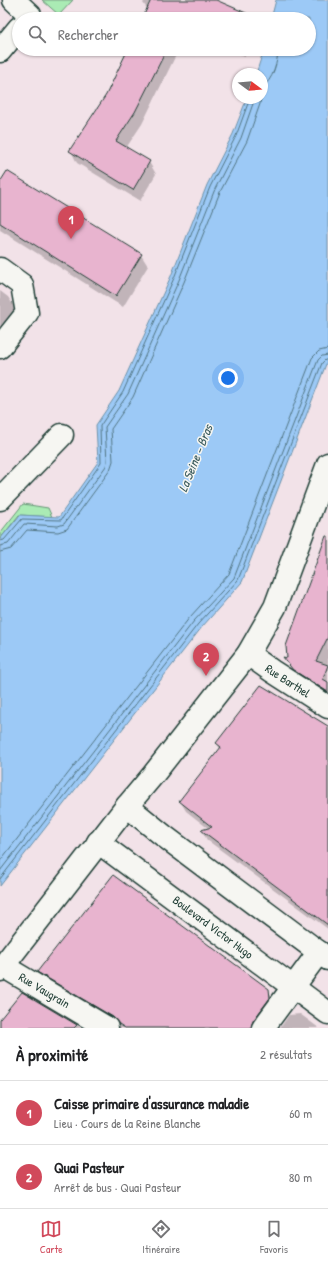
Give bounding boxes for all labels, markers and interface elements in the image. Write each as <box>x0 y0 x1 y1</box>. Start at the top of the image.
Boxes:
search box <box>12 12 316 56</box>
icon: search <box>26 23 48 45</box>
text: Rechercher <box>58 24 119 45</box>
north arrow <box>232 68 268 104</box>
pin: 1 <box>58 206 84 239</box>
your location <box>218 368 238 388</box>
water label: La Seine - Bras <box>173 421 217 494</box>
pin: 2 <box>193 643 219 676</box>
street label: Rue Barthel <box>262 660 314 702</box>
street label: Boulevard Victor Hugo <box>169 891 257 963</box>
street label: Rue Vaugrain <box>16 968 73 1012</box>
text: À proximité <box>16 1043 88 1066</box>
text: 2 résultats <box>260 1045 312 1063</box>
text: Caisse primaire d'assurance maladie <box>54 1093 249 1114</box>
text: 1 <box>27 1104 31 1122</box>
text: 60 m <box>289 1104 312 1122</box>
text: Lieu · Cours de la Reine Blanche <box>54 1114 201 1132</box>
text: Quai Pasteur <box>54 1157 124 1178</box>
text: 2 <box>26 1168 32 1186</box>
text: 80 m <box>289 1168 312 1186</box>
text: Arrêt de bus · Quai Pasteur <box>54 1178 181 1196</box>
tab: Carte <box>40 1218 63 1256</box>
tab: Itinéraire <box>142 1218 180 1256</box>
tab: Favoris <box>260 1218 288 1256</box>

